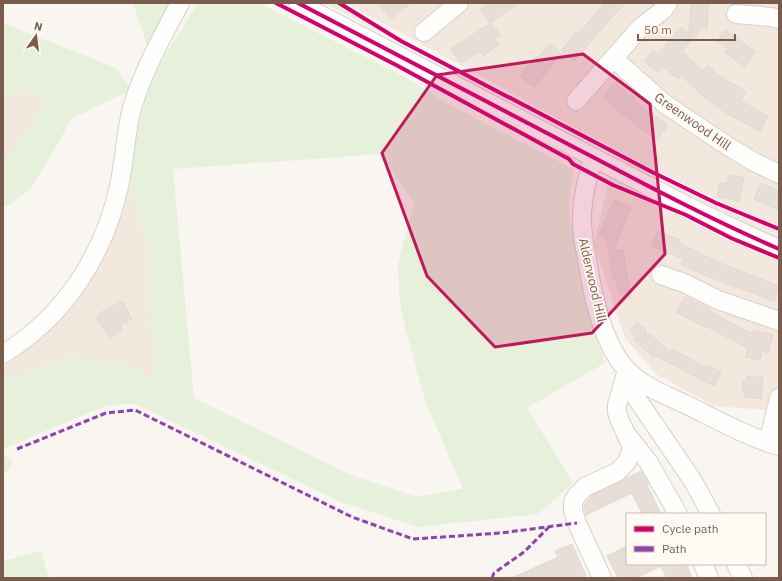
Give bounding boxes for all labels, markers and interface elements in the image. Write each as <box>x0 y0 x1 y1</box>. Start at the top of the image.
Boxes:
north arrow <box>16 16 56 56</box>
scale bar <box>638 16 735 42</box>
text: N <box>33 19 44 34</box>
text: 50 m <box>644 22 672 37</box>
street label: Greenwood Hill <box>651 89 735 154</box>
street label: Alderwood Hill <box>575 236 611 324</box>
legend <box>626 513 766 565</box>
text: Cycle path <box>662 521 719 536</box>
text: Path <box>662 541 687 556</box>

